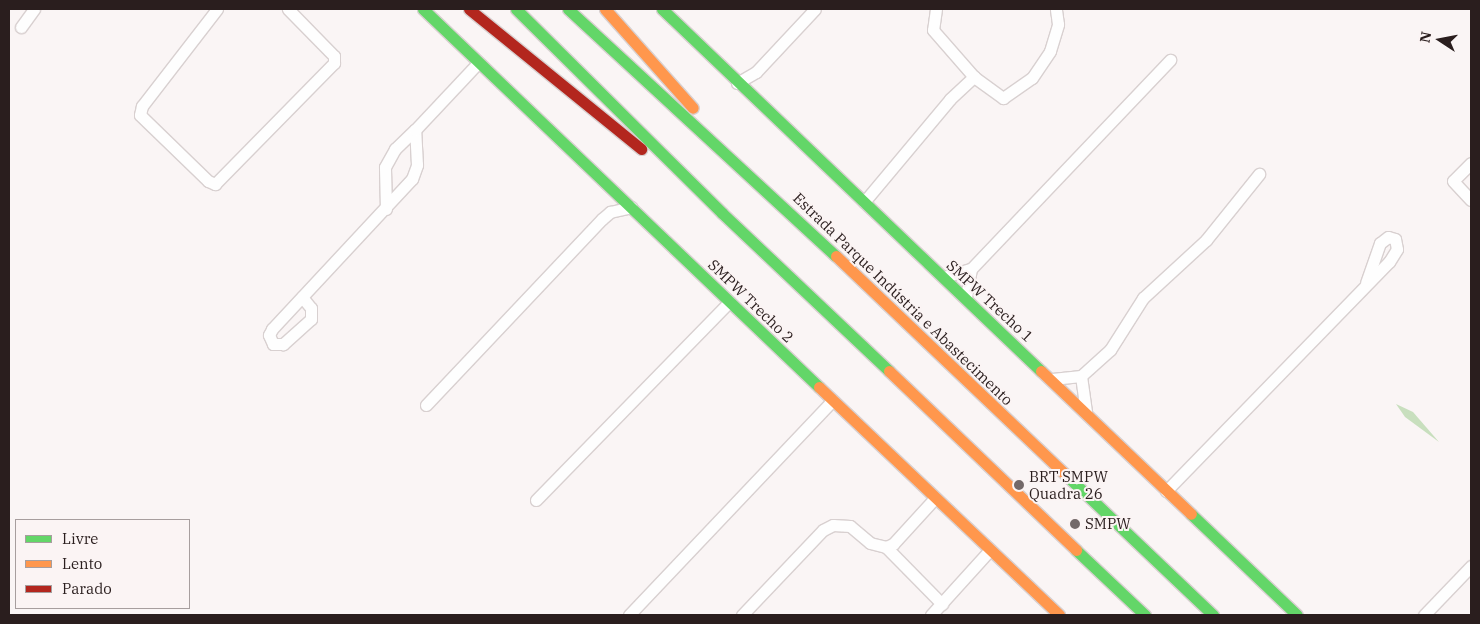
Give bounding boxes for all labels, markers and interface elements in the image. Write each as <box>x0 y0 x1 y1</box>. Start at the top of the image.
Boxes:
north arrow <box>1415 15 1465 65</box>
text: N <box>1415 30 1435 44</box>
street label: Estrada Parque Indústria e Abastecimento <box>790 189 1016 409</box>
street label: SMPW Trecho 2 <box>705 256 797 346</box>
street label: SMPW Trecho 1 <box>943 256 1037 346</box>
place label: BRT SMPW Quadra 26 <box>1029 467 1108 502</box>
marker: BRT SMPW Quadra 26 <box>1013 479 1025 491</box>
place label: SMPW <box>1085 515 1131 533</box>
marker: SMPW <box>1069 518 1081 530</box>
legend <box>15 519 190 609</box>
text: Livre <box>62 529 98 548</box>
text: Lento <box>62 554 102 573</box>
text: Parado <box>62 579 112 598</box>

